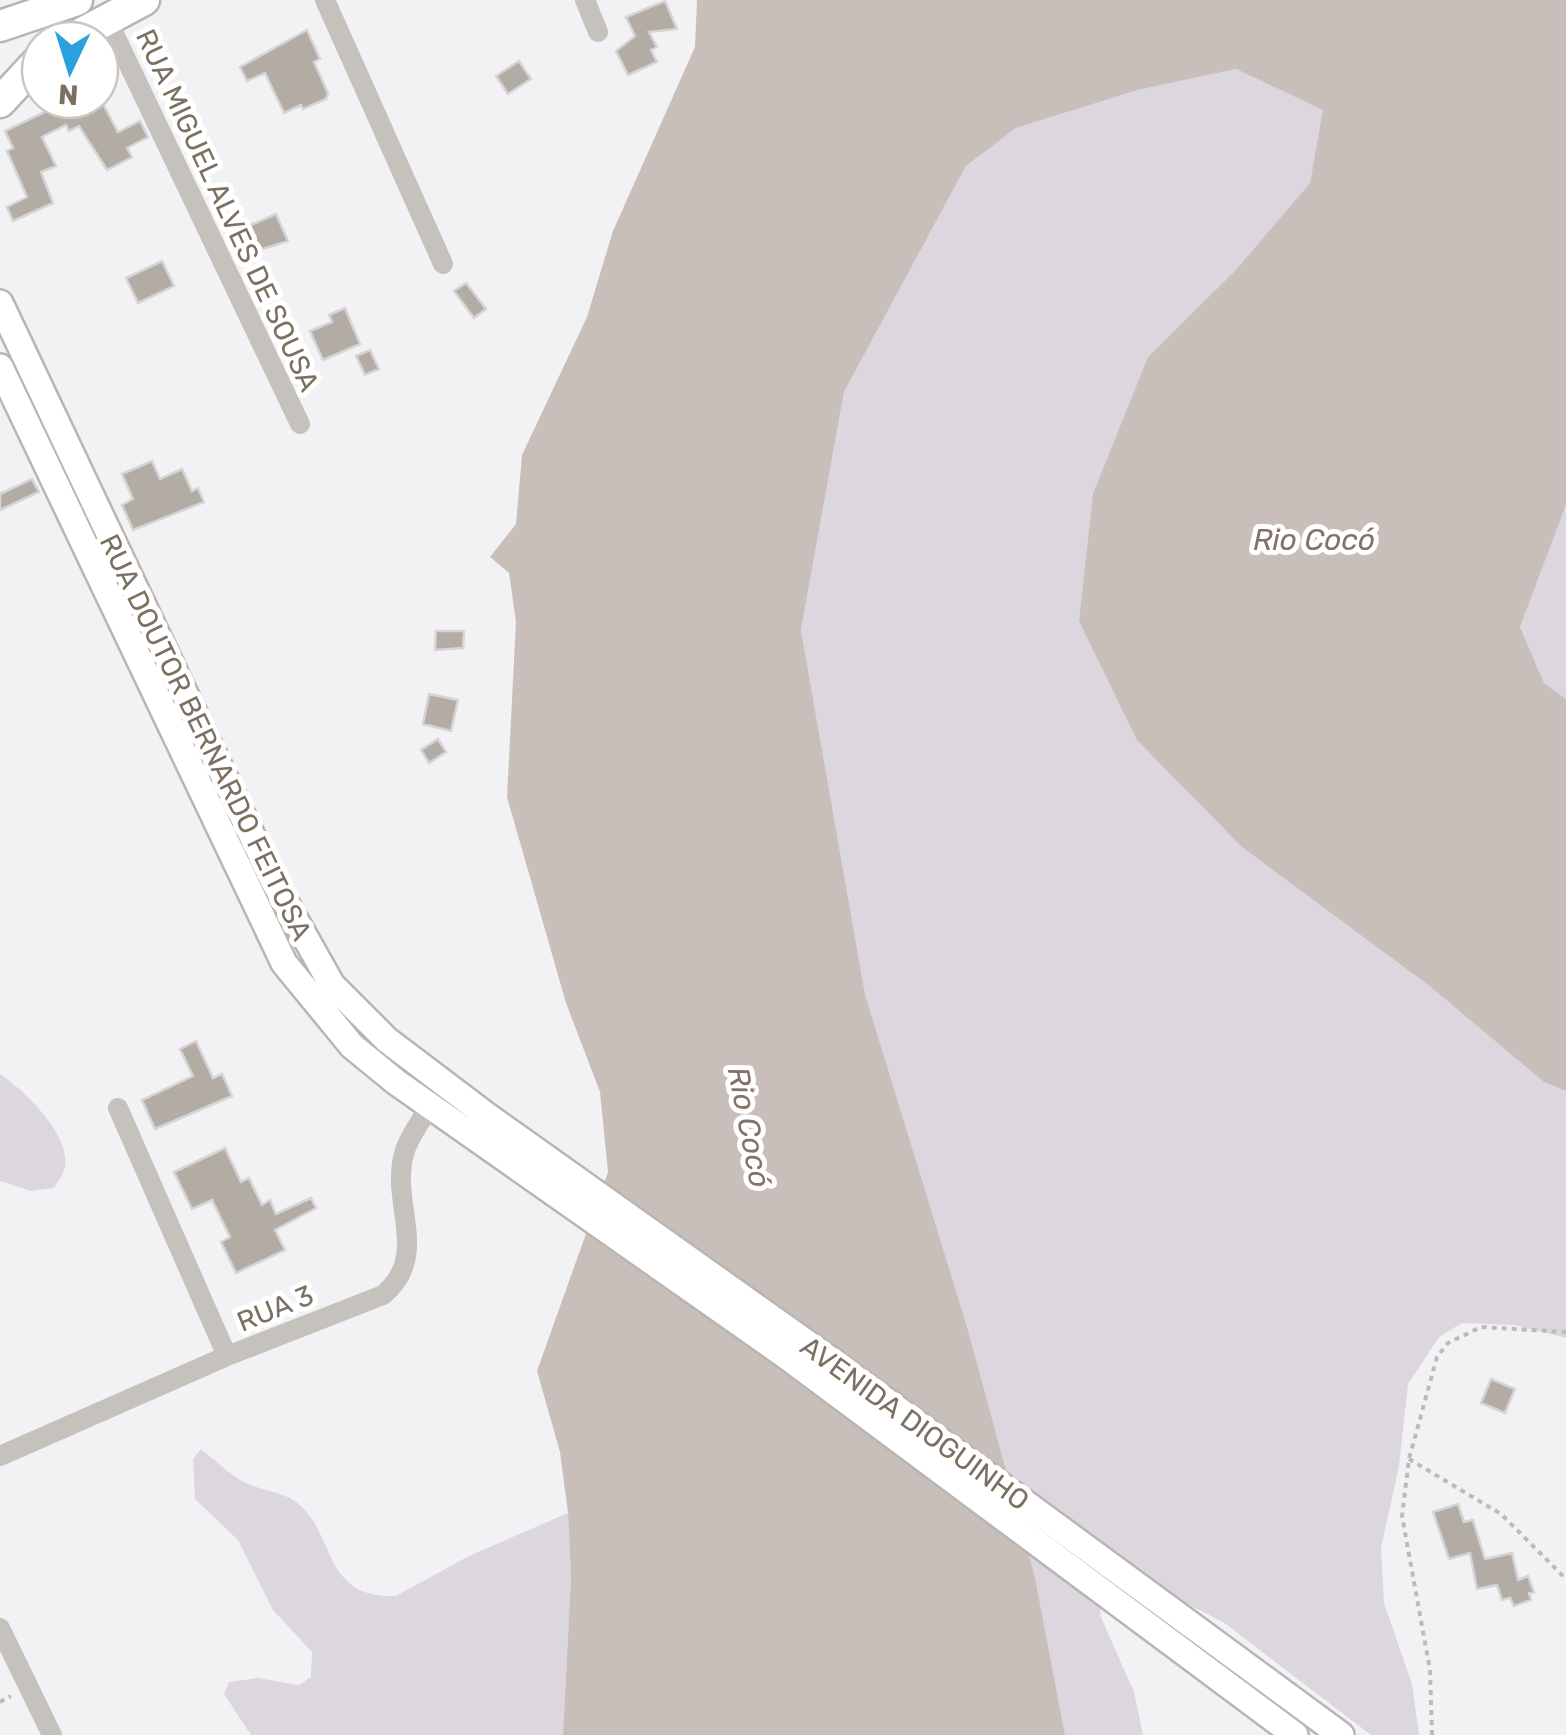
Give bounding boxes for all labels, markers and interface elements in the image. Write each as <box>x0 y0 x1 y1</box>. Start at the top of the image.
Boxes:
north arrow <box>20 20 120 120</box>
street label: RUA MIGUEL ALVES DE SOUSA <box>129 24 326 397</box>
text: N <box>57 77 79 112</box>
water label: Rio Cocó <box>1253 522 1375 558</box>
street label: RUA DOUTOR BERNARDO FEITOSA <box>93 529 319 946</box>
water label: Rio Cocó <box>720 1063 778 1191</box>
street label: RUA 3 <box>232 1278 318 1339</box>
street label: AVENIDA DIOGUINHO <box>794 1329 1035 1517</box>

